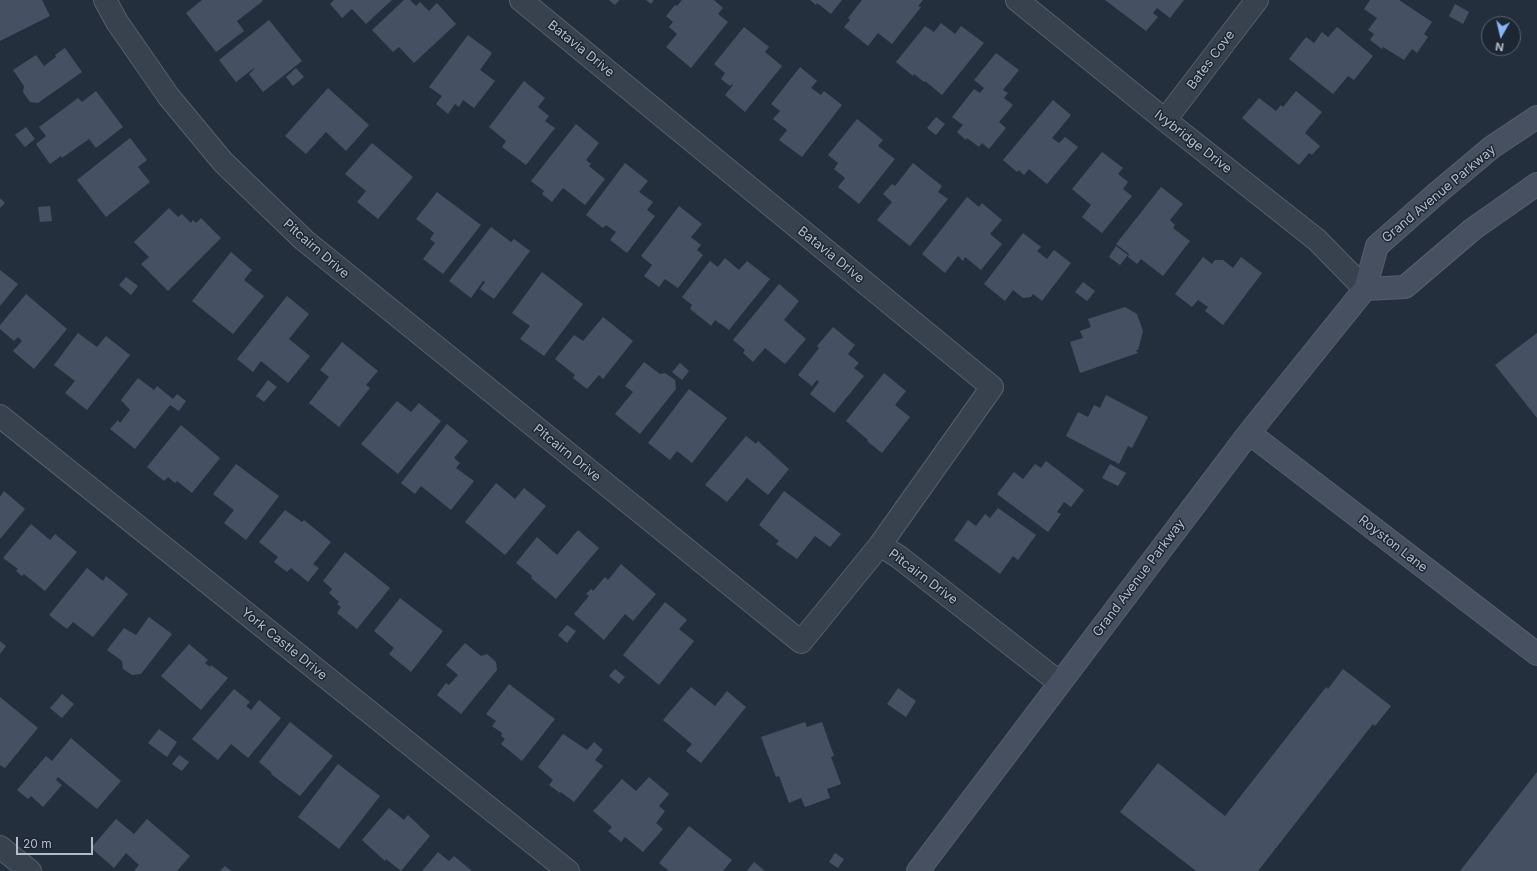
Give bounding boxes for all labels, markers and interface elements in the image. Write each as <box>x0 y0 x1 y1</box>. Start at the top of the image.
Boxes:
north arrow <box>1481 16 1521 56</box>
street label: Batavia Drive <box>545 17 617 81</box>
street label: Bates Cove <box>1184 27 1238 93</box>
text: N <box>1494 39 1505 54</box>
street label: Ivybridge Drive <box>1151 107 1235 177</box>
street label: Grand Avenue Parkway <box>1379 142 1499 246</box>
street label: Pitcairn Drive <box>280 216 352 282</box>
street label: Batavia Drive <box>795 223 867 287</box>
street label: Pitcairn Drive <box>530 421 604 485</box>
street label: Royston Lane <box>1355 512 1431 576</box>
street label: Grand Avenue Parkway <box>1090 516 1188 640</box>
street label: Pitcairn Drive <box>885 546 961 608</box>
street label: York Castle Drive <box>238 605 330 683</box>
scale bar <box>18 829 95 855</box>
text: 20 m <box>23 836 52 851</box>

